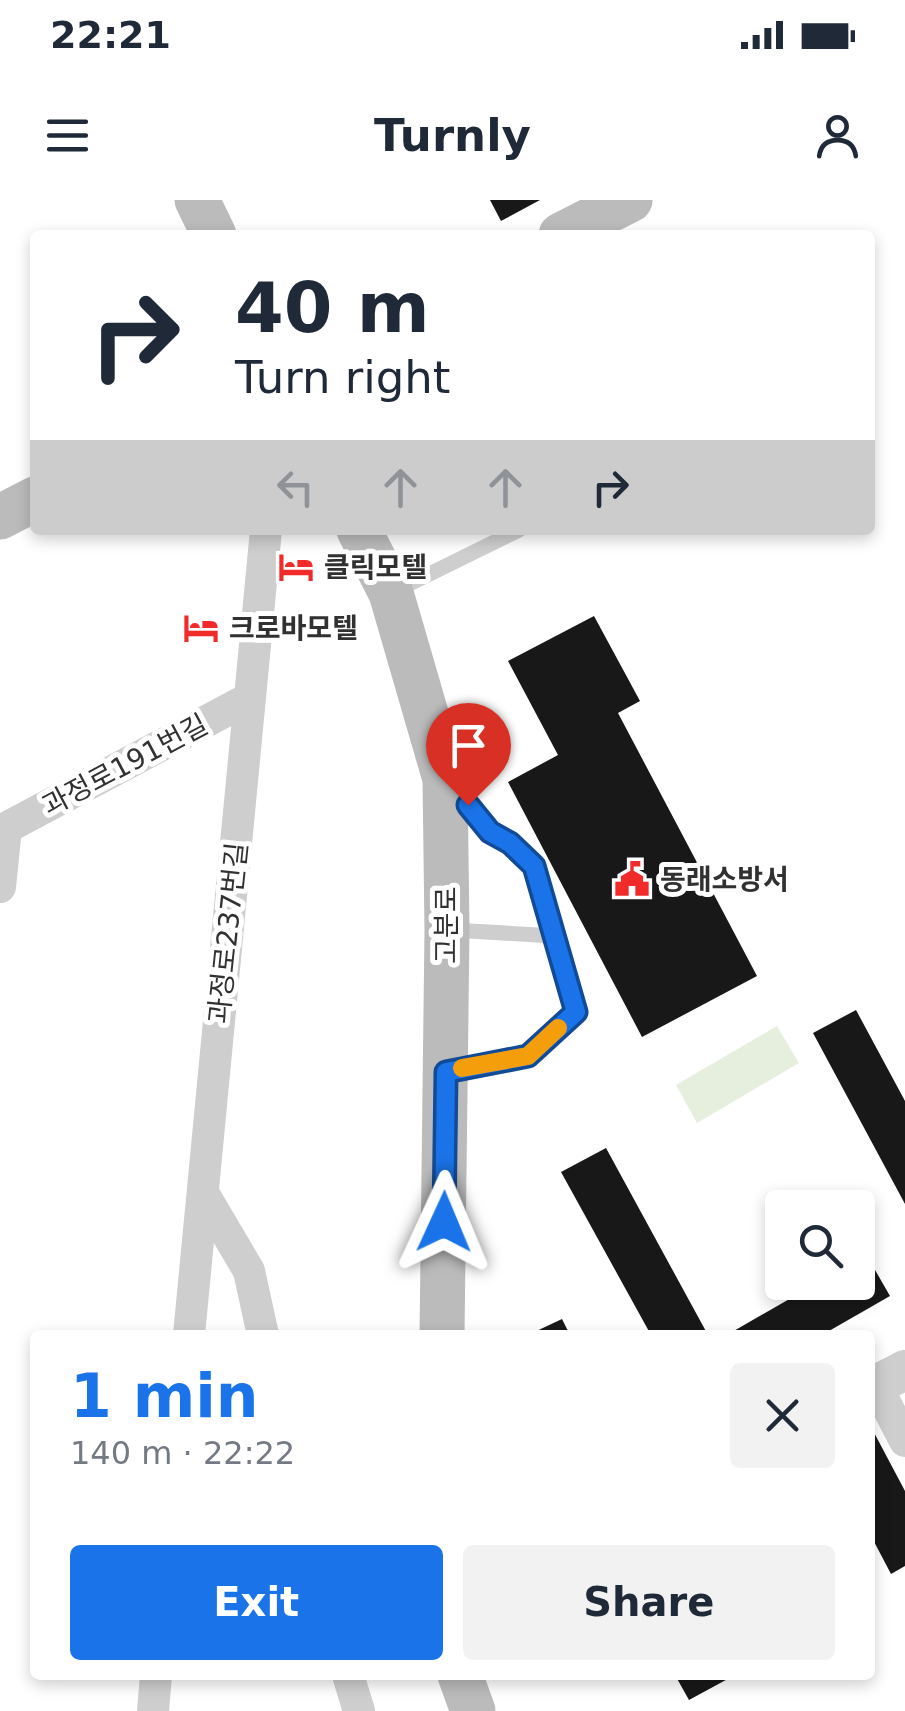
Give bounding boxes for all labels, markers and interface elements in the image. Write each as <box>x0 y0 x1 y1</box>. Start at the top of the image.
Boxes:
text: 22:21 <box>50 13 171 57</box>
icon: menu <box>40 108 95 163</box>
icon: person <box>810 108 865 163</box>
text: Turnly <box>374 109 531 162</box>
text: 40 m <box>235 267 430 349</box>
icon: right <box>70 270 200 400</box>
text: Turn right <box>235 351 450 404</box>
icon: left <box>268 460 323 515</box>
icon: ahead <box>373 460 428 515</box>
icon: ahead <box>478 460 533 515</box>
icon: right <box>583 460 638 515</box>
hotel icon: 클릭모텔 <box>277 548 315 586</box>
place label: 클릭모텔 <box>324 551 427 584</box>
hotel icon: 크로바모텔 <box>182 609 220 647</box>
place label: 크로바모텔 <box>229 612 358 645</box>
pin <box>426 703 511 806</box>
street label: 과정로191번길 <box>37 708 213 822</box>
icon: arrive <box>441 718 496 773</box>
street label: 과정로237번길 <box>202 841 254 1025</box>
public building icon: 동래소방서 <box>613 860 651 898</box>
place label: 동래소방서 <box>660 863 789 896</box>
street label: 고분로 <box>430 886 463 964</box>
position arrow <box>392 1170 496 1274</box>
map controls <box>765 1190 875 1300</box>
button: search <box>765 1190 875 1300</box>
text: 1 min <box>70 1361 258 1431</box>
button: close <box>730 1363 835 1468</box>
text: 140 m · 22:22 <box>70 1434 295 1472</box>
button: Exit <box>70 1545 443 1660</box>
button: Share <box>463 1545 835 1660</box>

